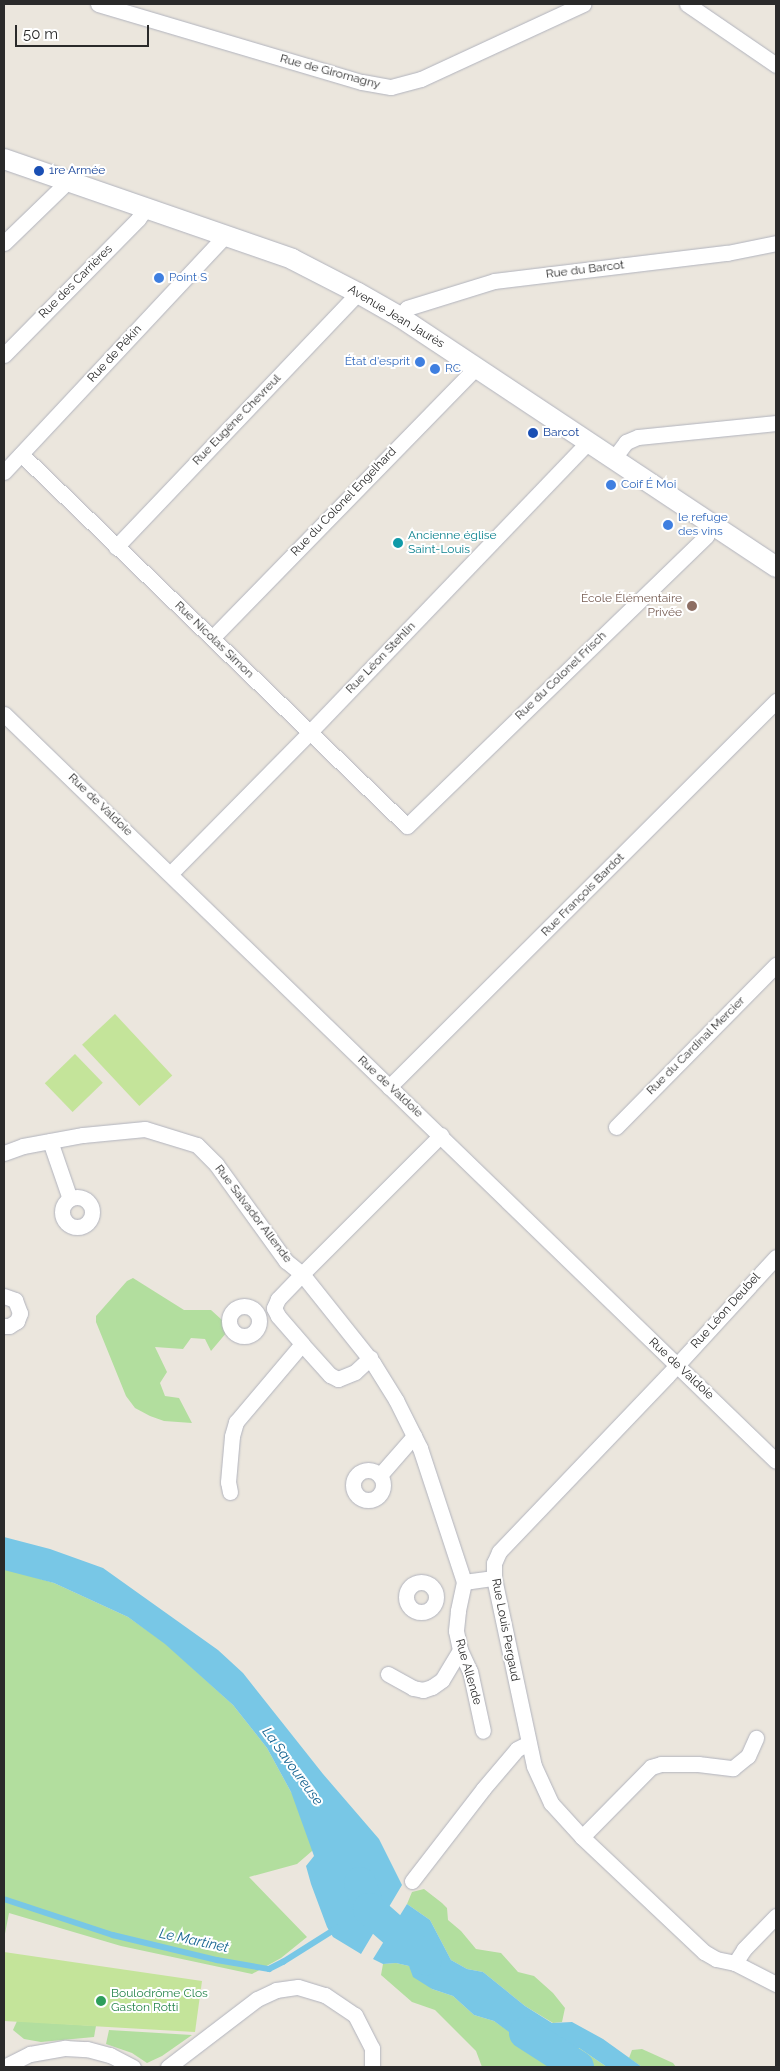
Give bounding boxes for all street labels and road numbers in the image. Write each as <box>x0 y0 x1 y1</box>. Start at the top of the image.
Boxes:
street label: Rue de Giromagny <box>278 52 382 92</box>
street label: Rue des Carrières <box>36 242 116 322</box>
street label: Rue du Barcot <box>545 258 625 282</box>
street label: Avenue Jean Jaurès <box>345 282 447 352</box>
street label: Rue de Pékin <box>85 322 145 386</box>
street label: Rue Eugène Chevreul <box>190 372 284 468</box>
street label: Rue du Colonel Engelhard <box>288 445 400 559</box>
street label: Rue Nicolas Simon <box>172 599 256 681</box>
street label: Rue Léon Stehlin <box>343 619 419 697</box>
street label: Rue du Colonel Frisch <box>512 629 610 723</box>
street label: Rue de Valdoie <box>65 771 135 839</box>
street label: Rue François Bardot <box>538 850 628 940</box>
street label: Rue du Cardinal Mercier <box>644 994 748 1098</box>
street label: Rue de Valdoie <box>354 1053 426 1121</box>
street label: Rue Salvador Allende <box>211 1162 295 1266</box>
street label: Rue Léon Deubel <box>688 1270 764 1352</box>
street label: Rue de Valdoie <box>645 1335 717 1403</box>
street label: Rue Louis Pergaud <box>488 1577 522 1683</box>
street label: Rue Allende <box>452 1637 484 1707</box>

